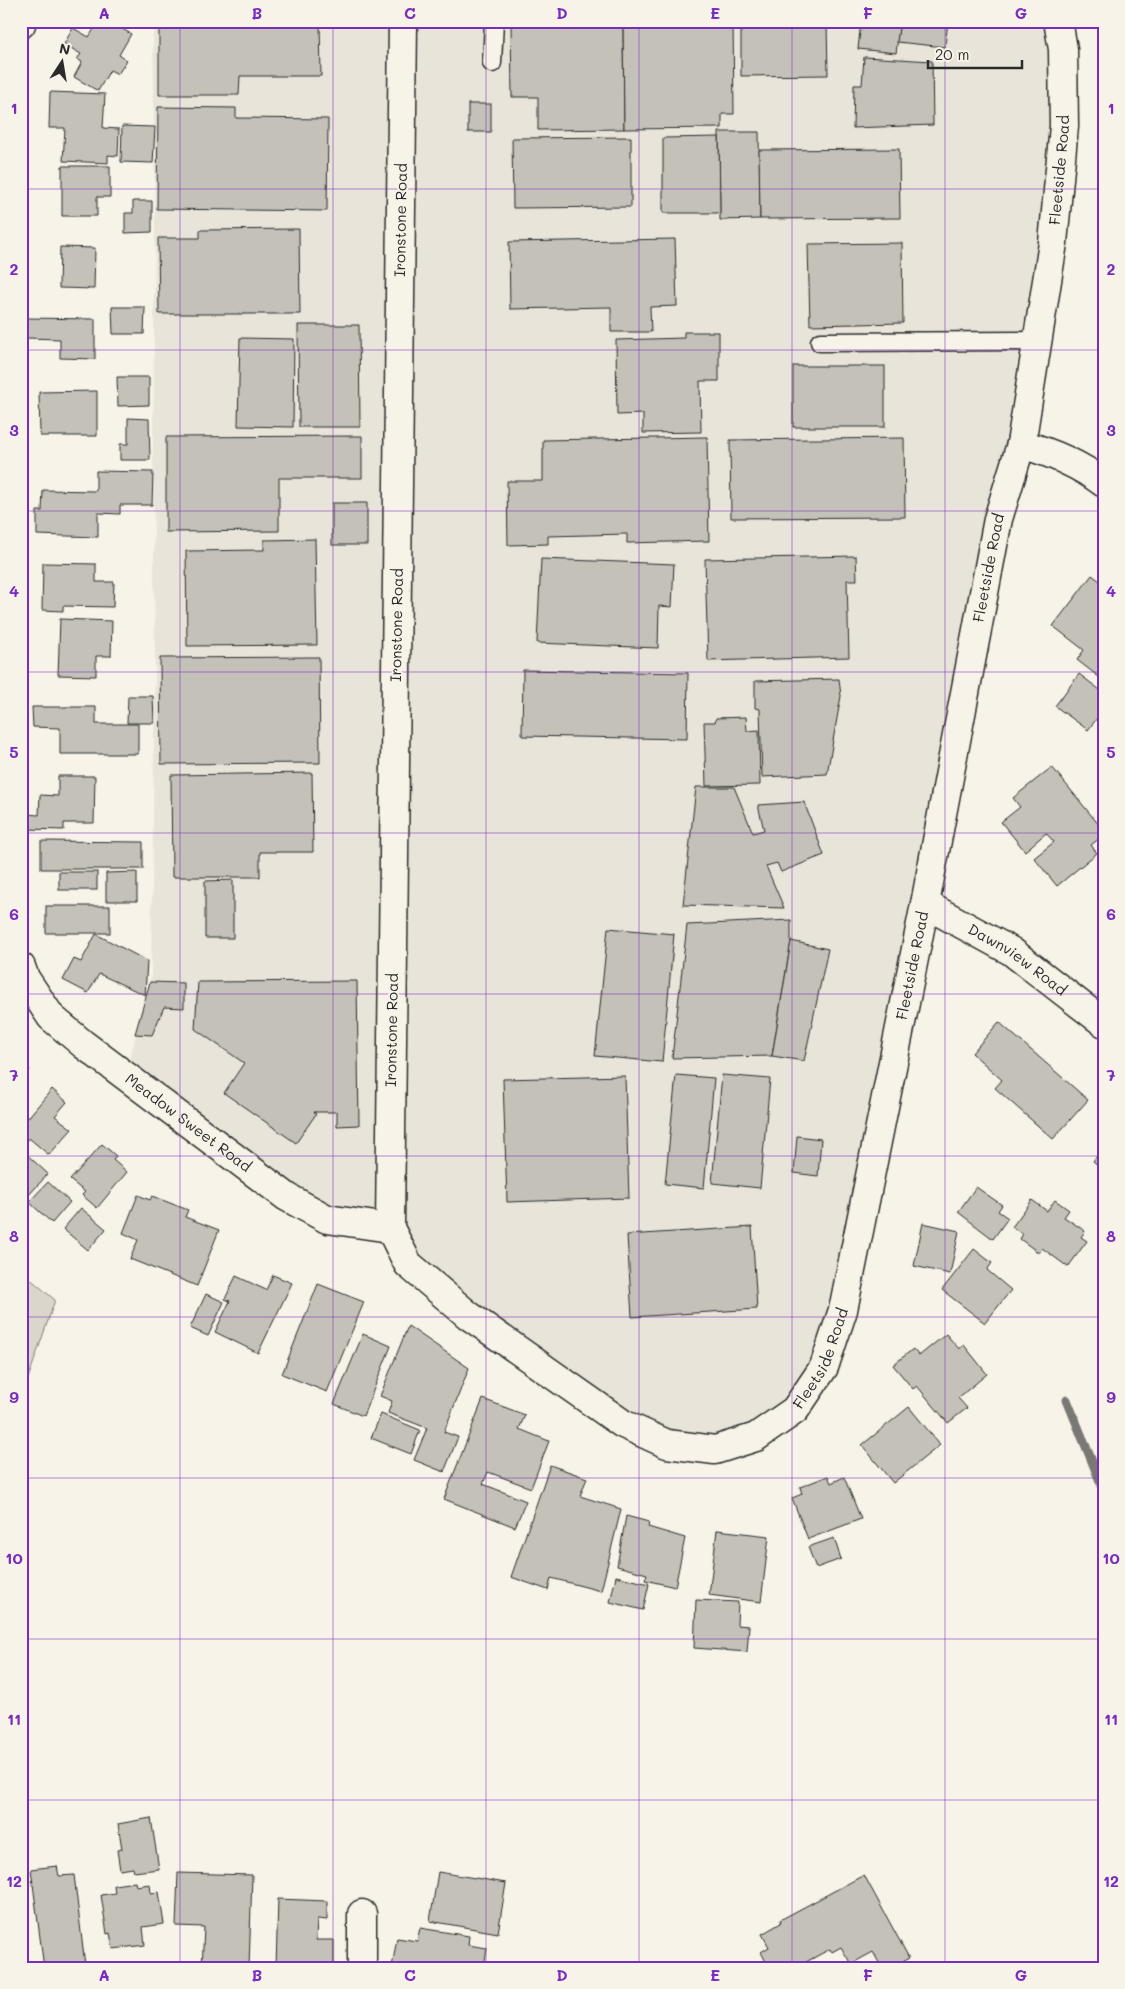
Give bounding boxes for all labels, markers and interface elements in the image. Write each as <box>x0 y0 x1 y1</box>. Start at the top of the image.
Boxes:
text: A <box>98 2 110 23</box>
text: B <box>252 2 262 23</box>
text: C <box>404 2 416 23</box>
text: D <box>556 2 568 23</box>
text: E <box>710 2 720 23</box>
text: F <box>863 2 873 23</box>
text: G <box>1015 2 1027 23</box>
north arrow <box>38 38 88 88</box>
text: N <box>58 38 72 59</box>
scale bar <box>928 38 1021 70</box>
text: 20 m <box>935 44 969 64</box>
text: 1 <box>10 97 18 118</box>
text: 1 <box>1107 97 1115 118</box>
street label: Fleetside Road <box>1044 115 1073 226</box>
street label: Ironstone Road <box>389 163 411 277</box>
text: 2 <box>10 258 19 279</box>
text: 2 <box>1107 258 1116 279</box>
text: 3 <box>9 419 19 440</box>
text: 3 <box>1106 419 1116 440</box>
street label: Fleetside Road <box>968 511 1008 624</box>
street label: Ironstone Road <box>385 568 407 682</box>
text: 4 <box>9 580 19 601</box>
text: 4 <box>1106 580 1116 601</box>
text: 5 <box>9 741 19 762</box>
text: 5 <box>1106 741 1116 762</box>
text: 6 <box>9 903 19 924</box>
text: 6 <box>1106 903 1116 924</box>
street label: Fleetside Road <box>891 909 932 1021</box>
street label: Dawnview Road <box>965 918 1071 1000</box>
street label: Ironstone Road <box>380 973 402 1087</box>
text: 7 <box>10 1064 19 1085</box>
text: 7 <box>1107 1064 1116 1085</box>
street label: Meadow Sweet Road <box>122 1068 256 1176</box>
text: 8 <box>9 1225 19 1246</box>
text: 8 <box>1106 1225 1116 1246</box>
street label: Fleetside Road <box>788 1305 852 1412</box>
text: 9 <box>9 1386 19 1407</box>
text: 9 <box>1106 1386 1116 1407</box>
text: 10 <box>5 1547 23 1568</box>
text: 10 <box>1102 1547 1120 1568</box>
text: 11 <box>7 1708 21 1729</box>
text: 11 <box>1104 1708 1118 1729</box>
text: 12 <box>6 1870 22 1891</box>
text: 12 <box>1103 1870 1119 1891</box>
text: A <box>98 1964 110 1985</box>
text: B <box>252 1964 262 1985</box>
text: C <box>404 1964 416 1985</box>
text: D <box>556 1964 568 1985</box>
text: E <box>710 1964 720 1985</box>
text: F <box>863 1964 873 1985</box>
text: G <box>1015 1964 1027 1985</box>

